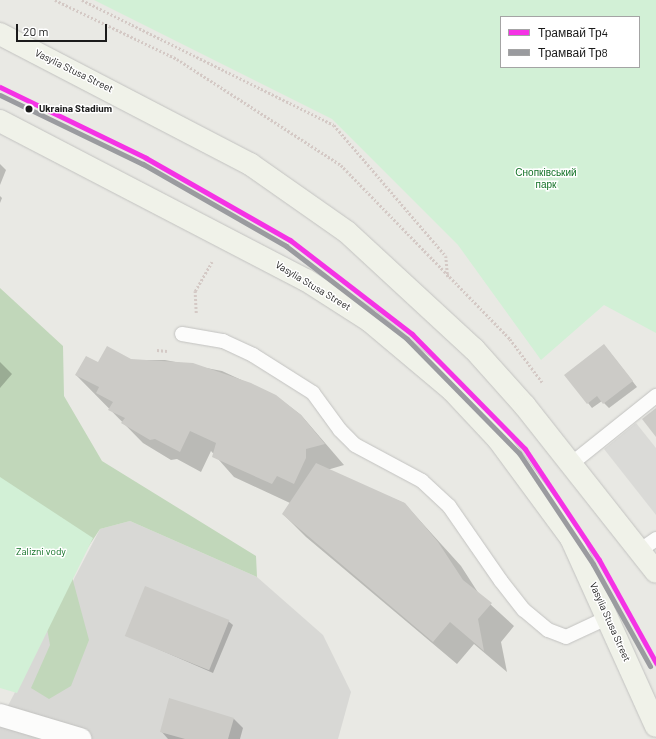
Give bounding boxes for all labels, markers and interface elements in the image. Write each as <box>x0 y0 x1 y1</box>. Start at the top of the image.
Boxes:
scale bar <box>18 16 109 42</box>
legend <box>500 16 640 68</box>
text: 20 m <box>23 24 49 38</box>
text: Трамвай Тр4 <box>538 25 608 39</box>
text: Трамвай Тр8 <box>538 45 608 59</box>
street label: Vasylia Stusa Street <box>33 47 115 95</box>
marker: Ukraina Stadium <box>22 102 36 116</box>
place label: Ukraina Stadium <box>39 103 112 115</box>
park label: Снопківський парк <box>515 166 577 190</box>
street label: Vasylia Stusa Street <box>273 259 353 313</box>
park label: Zalizni vody <box>16 546 66 558</box>
street label: Vasylia Stusa Street <box>587 580 633 664</box>

